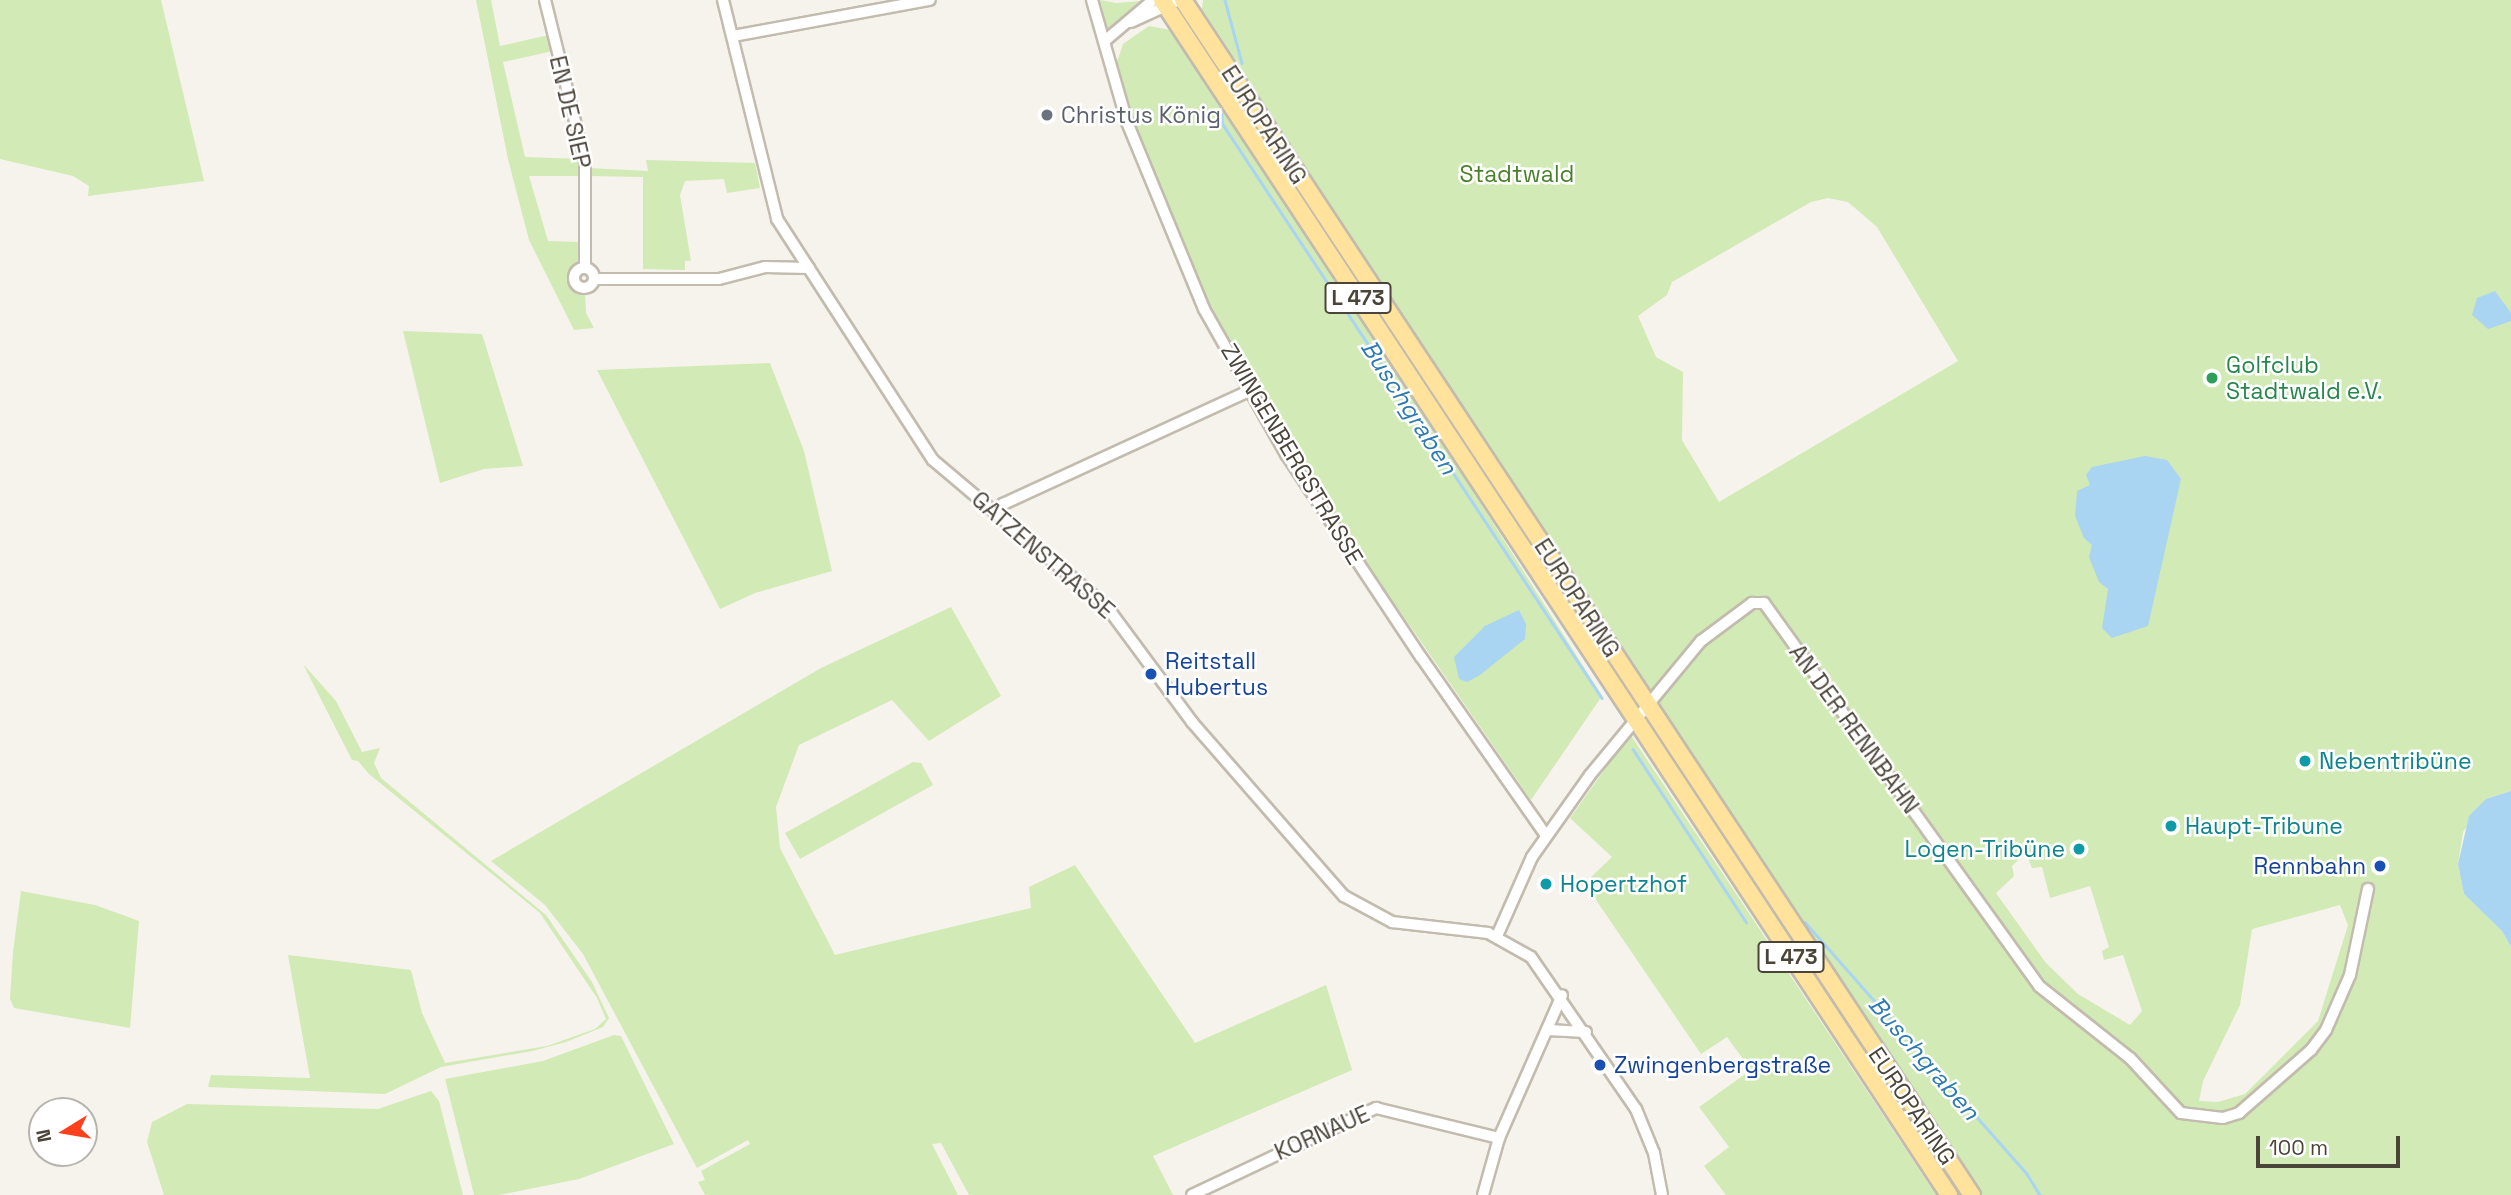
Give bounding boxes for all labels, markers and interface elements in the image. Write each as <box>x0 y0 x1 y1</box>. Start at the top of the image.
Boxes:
street label: EN DE SIEP <box>544 53 596 171</box>
street label: EUROPARING <box>1215 61 1313 189</box>
place label: Christus König <box>1061 101 1221 129</box>
marker: Christus König <box>1039 107 1055 123</box>
park label: Stadtwald <box>1460 160 1574 188</box>
road number: L 473 <box>1323 280 1393 316</box>
water label: Buschgraben <box>1355 334 1463 480</box>
street label: ZWINGENBERGSTRASSE <box>1215 339 1369 569</box>
place label: Golfclub Stadtwald e.V. <box>2226 351 2382 405</box>
marker: Golfclub Stadtwald e.V. <box>2204 370 2220 386</box>
street label: GATZENSTRASSE <box>966 486 1120 624</box>
street label: EUROPARING <box>1528 534 1626 662</box>
street label: AN DER RENNBAHN <box>1783 639 1925 819</box>
place label: Reitstall Hubertus <box>1165 647 1268 701</box>
marker: Reitstall Hubertus <box>1143 666 1159 682</box>
place label: Nebentribüne <box>2319 747 2472 775</box>
marker: Nebentribüne <box>2297 753 2313 769</box>
place label: Haupt-Tribune <box>2185 812 2343 840</box>
marker: Haupt-Tribune <box>2163 818 2179 834</box>
place label: Logen-Tribüne <box>1905 835 2065 863</box>
marker: Logen-Tribüne <box>2071 841 2087 857</box>
place label: Rennbahn <box>2253 852 2366 880</box>
marker: Rennbahn <box>2372 858 2388 874</box>
place label: Hopertzhof <box>1560 870 1687 898</box>
marker: Hopertzhof <box>1538 876 1554 892</box>
road number: L 473 <box>1756 940 1826 974</box>
water label: Buschgraben <box>1862 990 1986 1126</box>
street label: EUROPARING <box>1863 1042 1961 1170</box>
place label: Zwingenbergstraße <box>1614 1051 1831 1079</box>
marker: Zwingenbergstraße <box>1592 1057 1608 1073</box>
north arrow <box>28 1097 98 1167</box>
street label: KORNAUE <box>1270 1100 1374 1166</box>
scale bar <box>2259 1122 2402 1166</box>
text: N <box>30 1127 57 1144</box>
text: 100 m <box>2269 1134 2328 1161</box>

